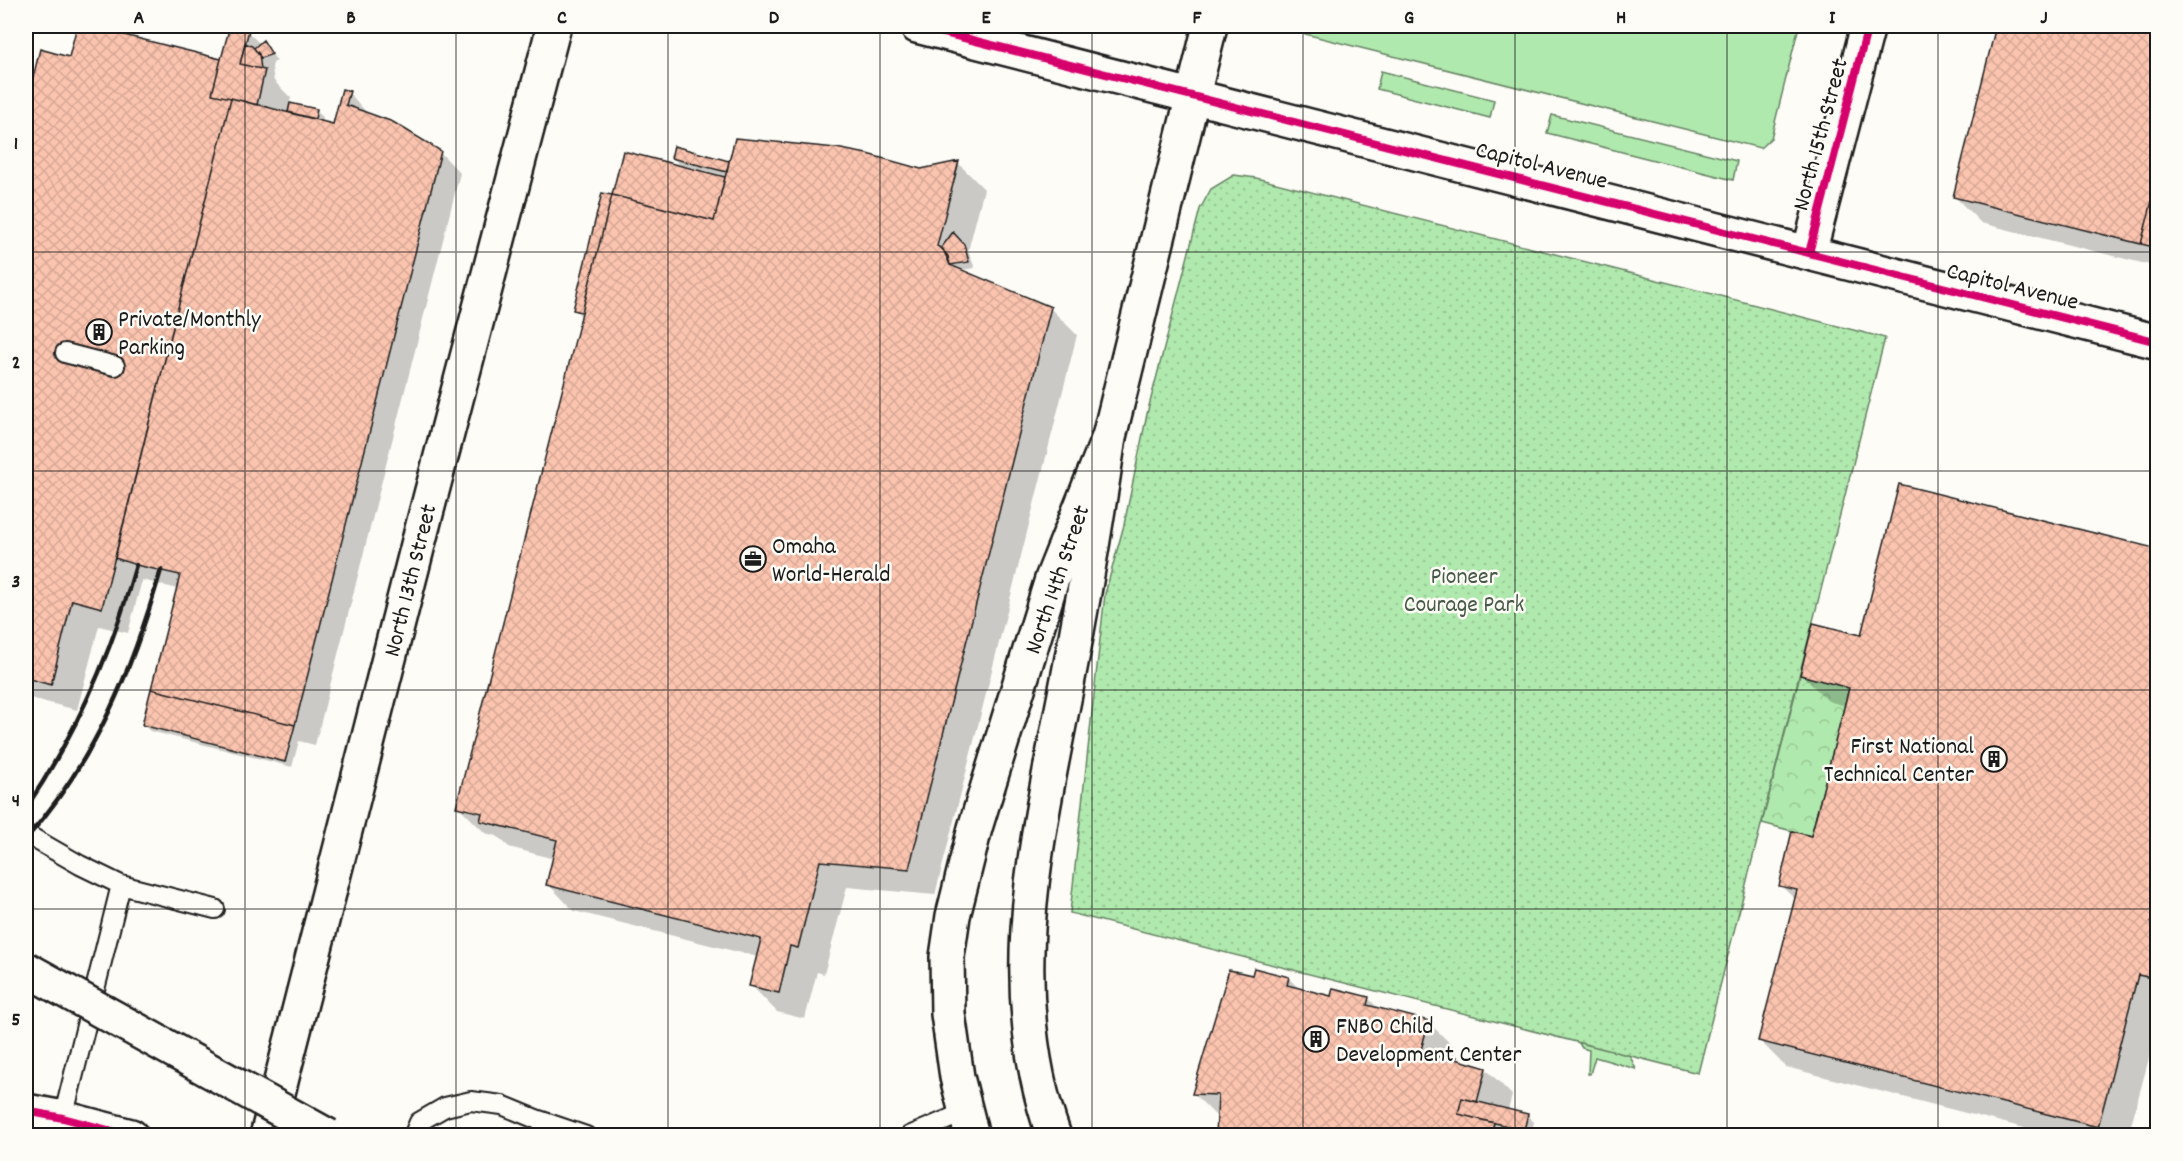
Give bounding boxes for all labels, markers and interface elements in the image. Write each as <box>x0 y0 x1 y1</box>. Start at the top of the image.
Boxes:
text: A <box>134 5 145 33</box>
text: B <box>346 5 356 33</box>
text: C <box>557 5 567 33</box>
text: D <box>769 5 780 33</box>
text: E <box>981 5 991 33</box>
text: F <box>1193 5 1203 33</box>
text: G <box>1404 5 1414 33</box>
text: H <box>1616 5 1626 33</box>
text: I <box>1829 5 1836 33</box>
text: J <box>2040 5 2048 33</box>
street label: North 15th Street <box>1785 55 1859 215</box>
text: 1 <box>14 131 18 159</box>
street label: Capitol Avenue <box>1472 134 1611 200</box>
street label: Capitol Avenue <box>1943 255 2082 321</box>
place label: Private/Monthly Parking <box>118 304 262 366</box>
building icon: Private/Monthly Parking <box>84 317 114 347</box>
text: 2 <box>12 350 20 378</box>
street label: North 13th Street <box>377 501 447 661</box>
street label: North 14th Street <box>1017 501 1100 659</box>
place label: Omaha World-Herald <box>772 531 891 593</box>
office icon: Omaha World-Herald <box>738 544 768 574</box>
park label: Pioneer Courage Park <box>1404 561 1524 623</box>
text: 3 <box>12 569 20 597</box>
place label: First National Technical Center <box>1824 731 1974 793</box>
building icon: First National Technical Center <box>1979 744 2009 774</box>
text: 4 <box>12 788 20 816</box>
text: 5 <box>11 1007 21 1035</box>
place label: FNBO Child Development Center <box>1336 1011 1521 1073</box>
building icon: FNBO Child Development Center <box>1301 1024 1331 1054</box>

